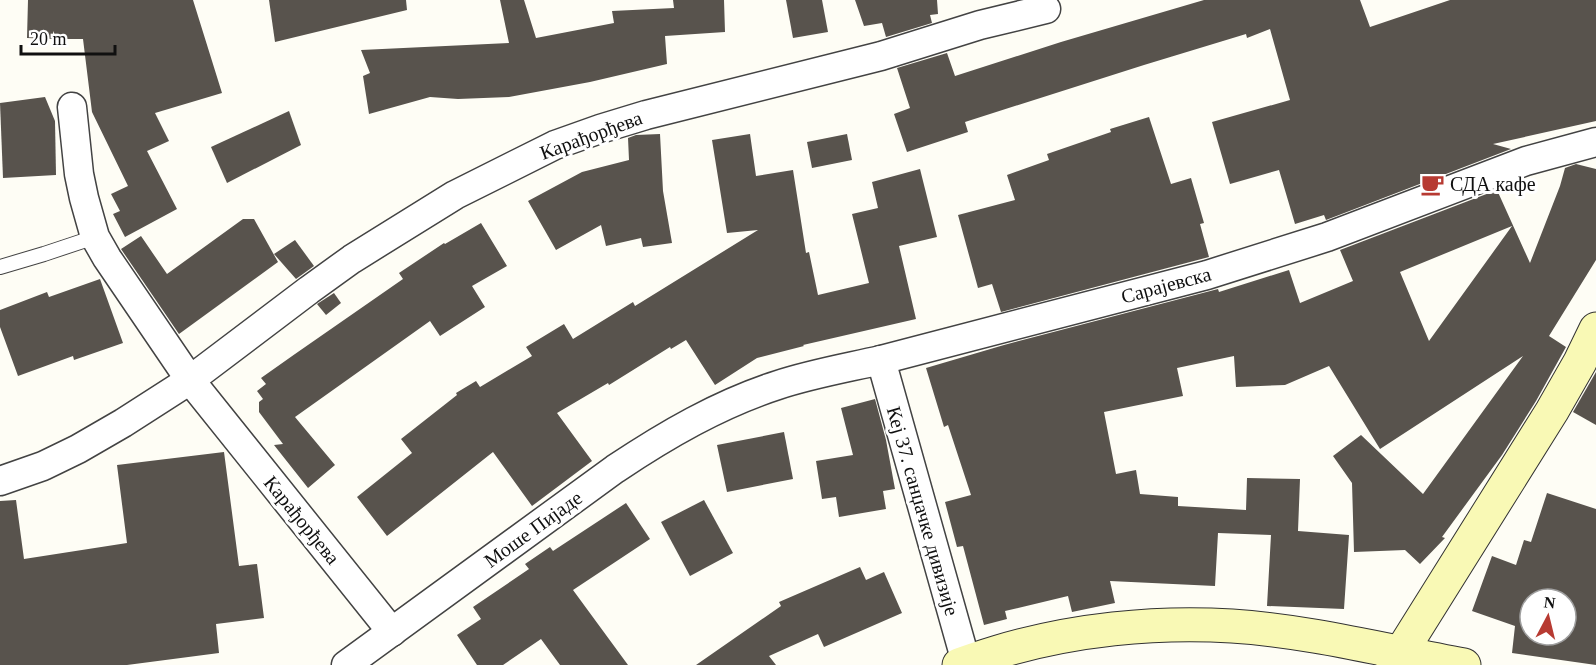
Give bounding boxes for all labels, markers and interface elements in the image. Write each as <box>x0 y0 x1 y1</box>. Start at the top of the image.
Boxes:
scale bar <box>21 18 116 56</box>
text: 20 m <box>30 29 67 49</box>
street label: Карађорђева <box>537 106 646 165</box>
cafe icon: СДА кафе <box>1419 171 1445 197</box>
place label: СДА кафе <box>1450 173 1536 196</box>
street label: Сарајевска <box>1119 262 1214 309</box>
street label: Кеј 37. санџачке дивизије <box>882 404 963 619</box>
street label: Карађорђева <box>259 471 344 569</box>
street label: Моше Пијаде <box>480 486 587 573</box>
north arrow <box>1518 587 1578 647</box>
text: N <box>1543 593 1557 612</box>

